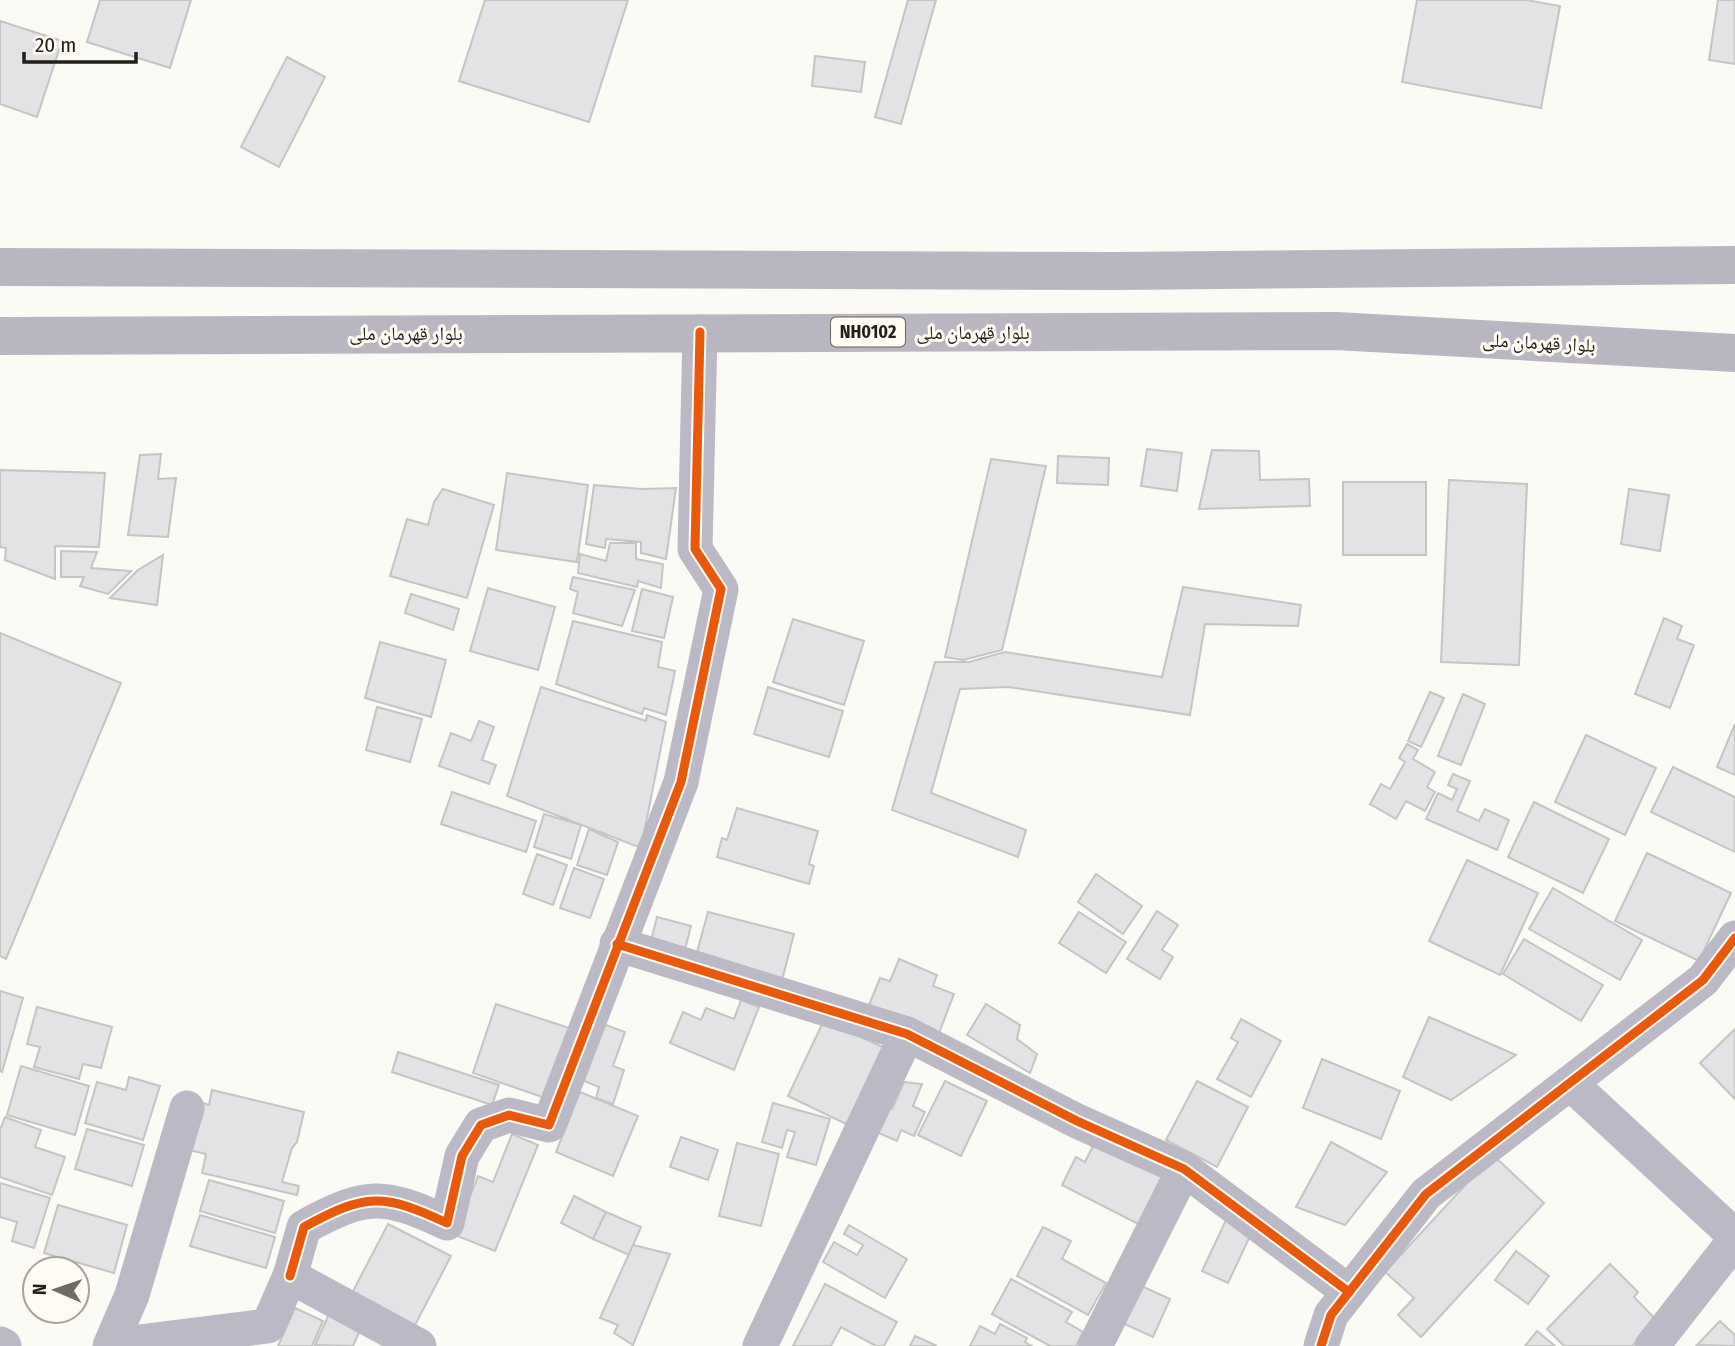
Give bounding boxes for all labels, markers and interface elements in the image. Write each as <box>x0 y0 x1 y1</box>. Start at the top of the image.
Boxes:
scale bar <box>24 21 136 65</box>
text: 20 m <box>35 32 76 58</box>
road number: NH0102 <box>831 318 905 346</box>
street label: بلوار قهرمان ملی <box>916 321 1030 344</box>
street label: بلوار قهرمان ملی <box>349 322 463 345</box>
street label: بلوار قهرمان ملی <box>1482 328 1596 357</box>
north arrow <box>21 1255 91 1325</box>
text: N <box>28 1283 51 1296</box>

